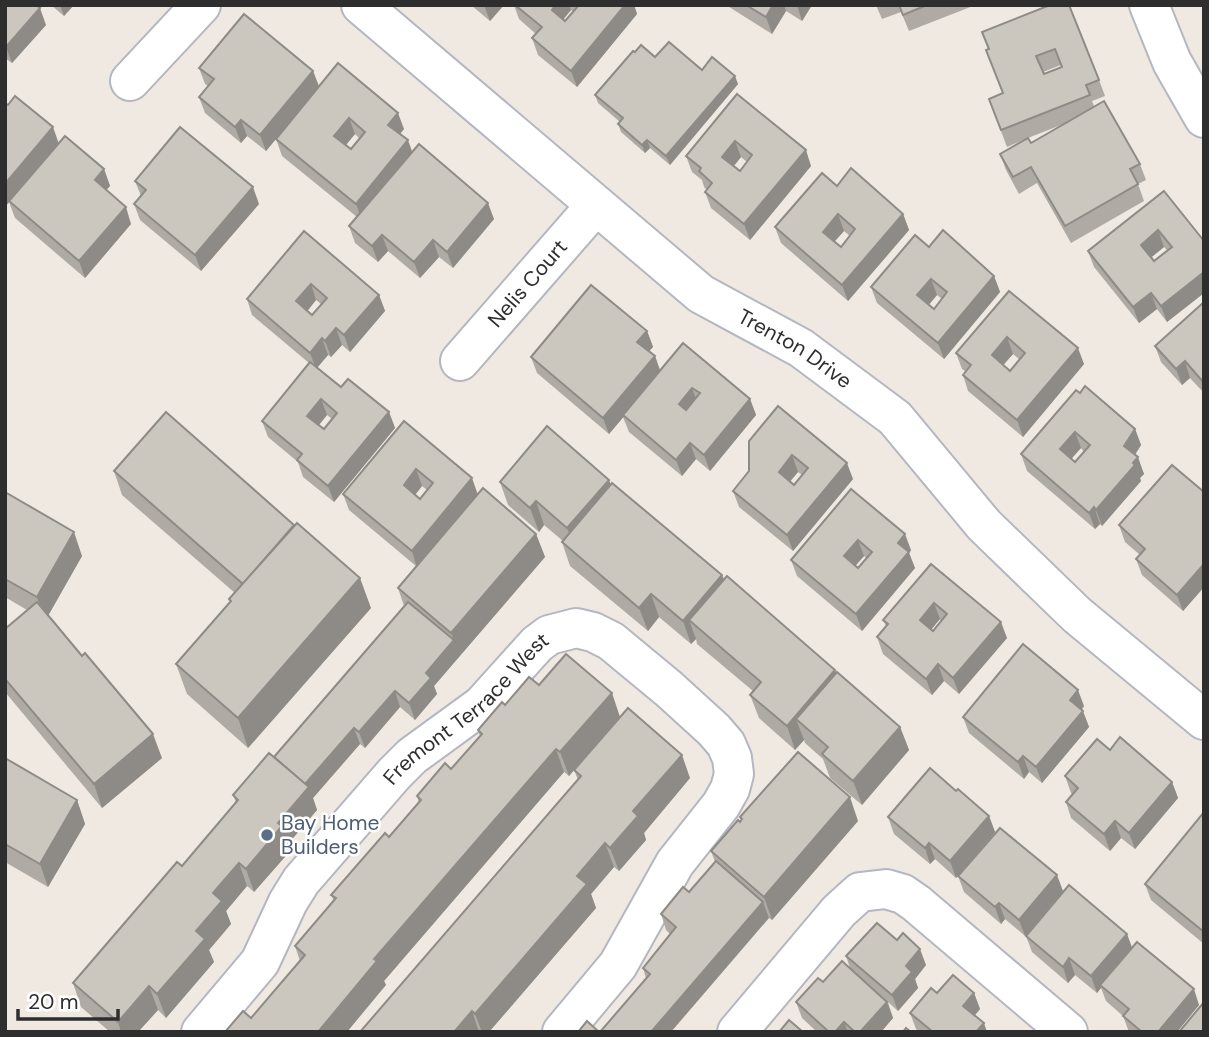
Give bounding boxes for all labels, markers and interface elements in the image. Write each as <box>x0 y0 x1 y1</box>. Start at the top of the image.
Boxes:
street label: Nelis Court <box>482 233 574 333</box>
street label: Trenton Drive <box>733 303 858 395</box>
street label: Fremont Terrace West <box>377 626 554 791</box>
place label: Bay Home Builders <box>281 809 379 861</box>
marker: Bay Home Builders <box>259 827 275 843</box>
scale bar <box>18 978 117 1022</box>
text: 20 m <box>28 988 79 1016</box>

